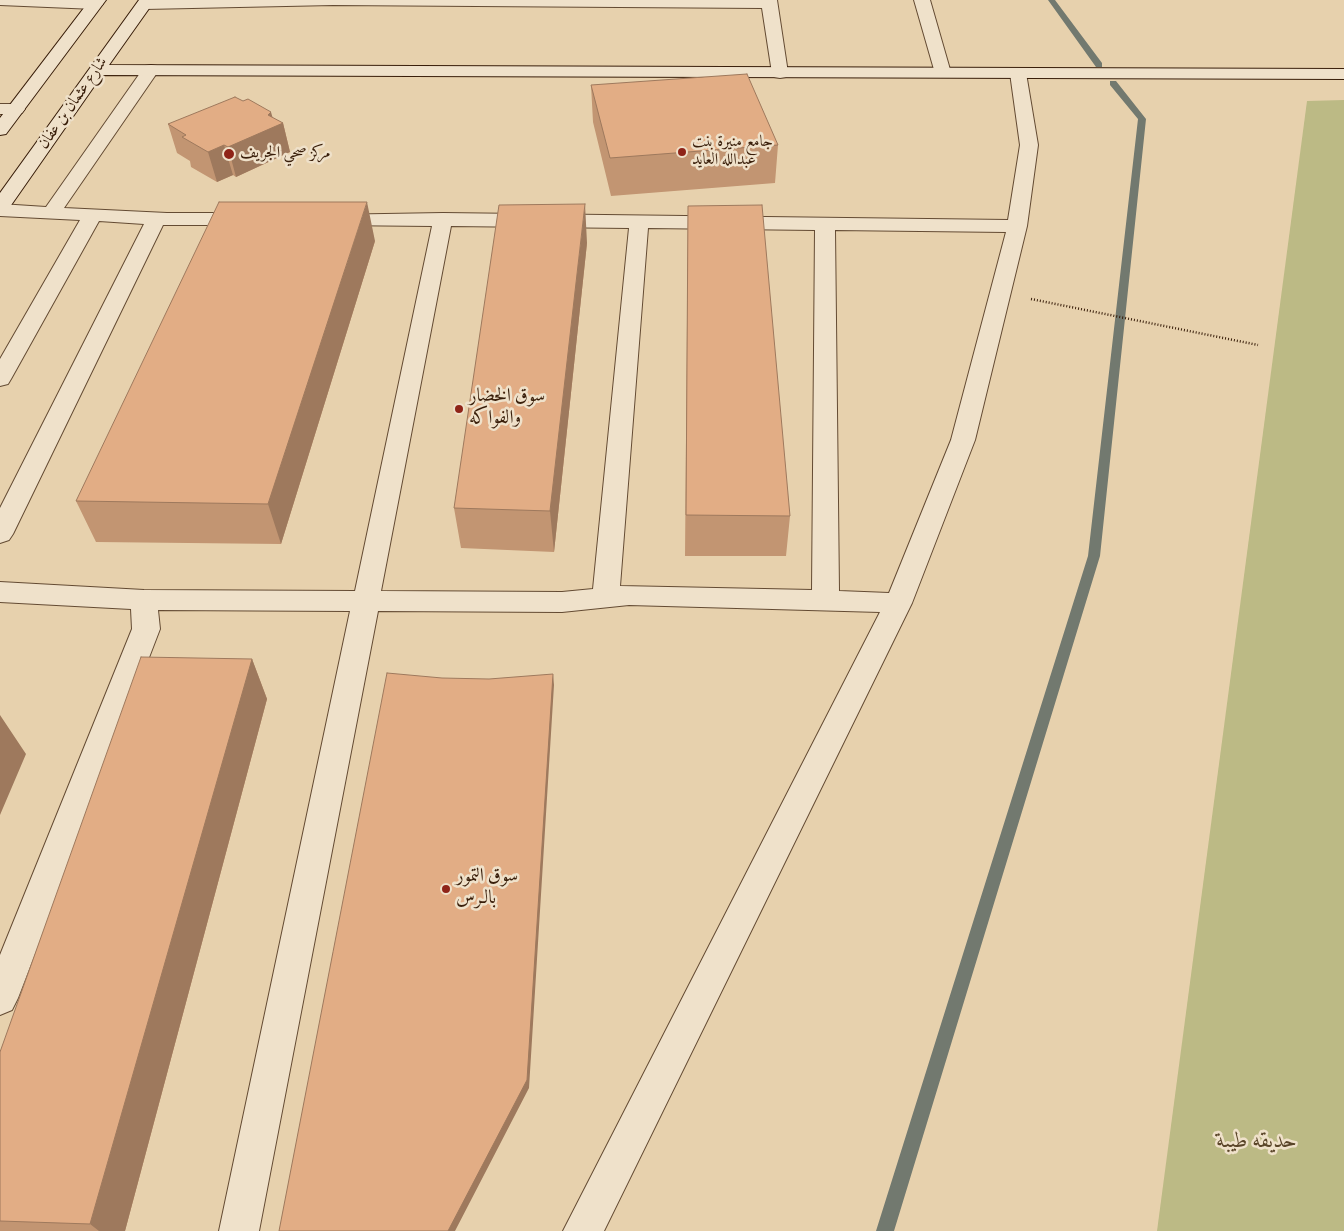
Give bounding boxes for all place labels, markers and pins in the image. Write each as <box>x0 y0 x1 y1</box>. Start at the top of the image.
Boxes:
place label: جامع منيرة بنت عبدالله العايد <box>692 133 773 171</box>
place label: مركز صحي الجريف <box>240 144 330 164</box>
marker: جامع منيرة بنت عبدالله العايد <box>676 146 688 158</box>
marker: مركز صحي الجريف <box>222 147 236 161</box>
place label: سوق الخضار والفواكه <box>469 387 545 431</box>
marker: سوق الخضار والفواكه <box>453 403 465 415</box>
place label: سوق التمور بالـرس <box>456 867 518 911</box>
marker: سوق التمور بالـرس <box>440 883 452 895</box>

